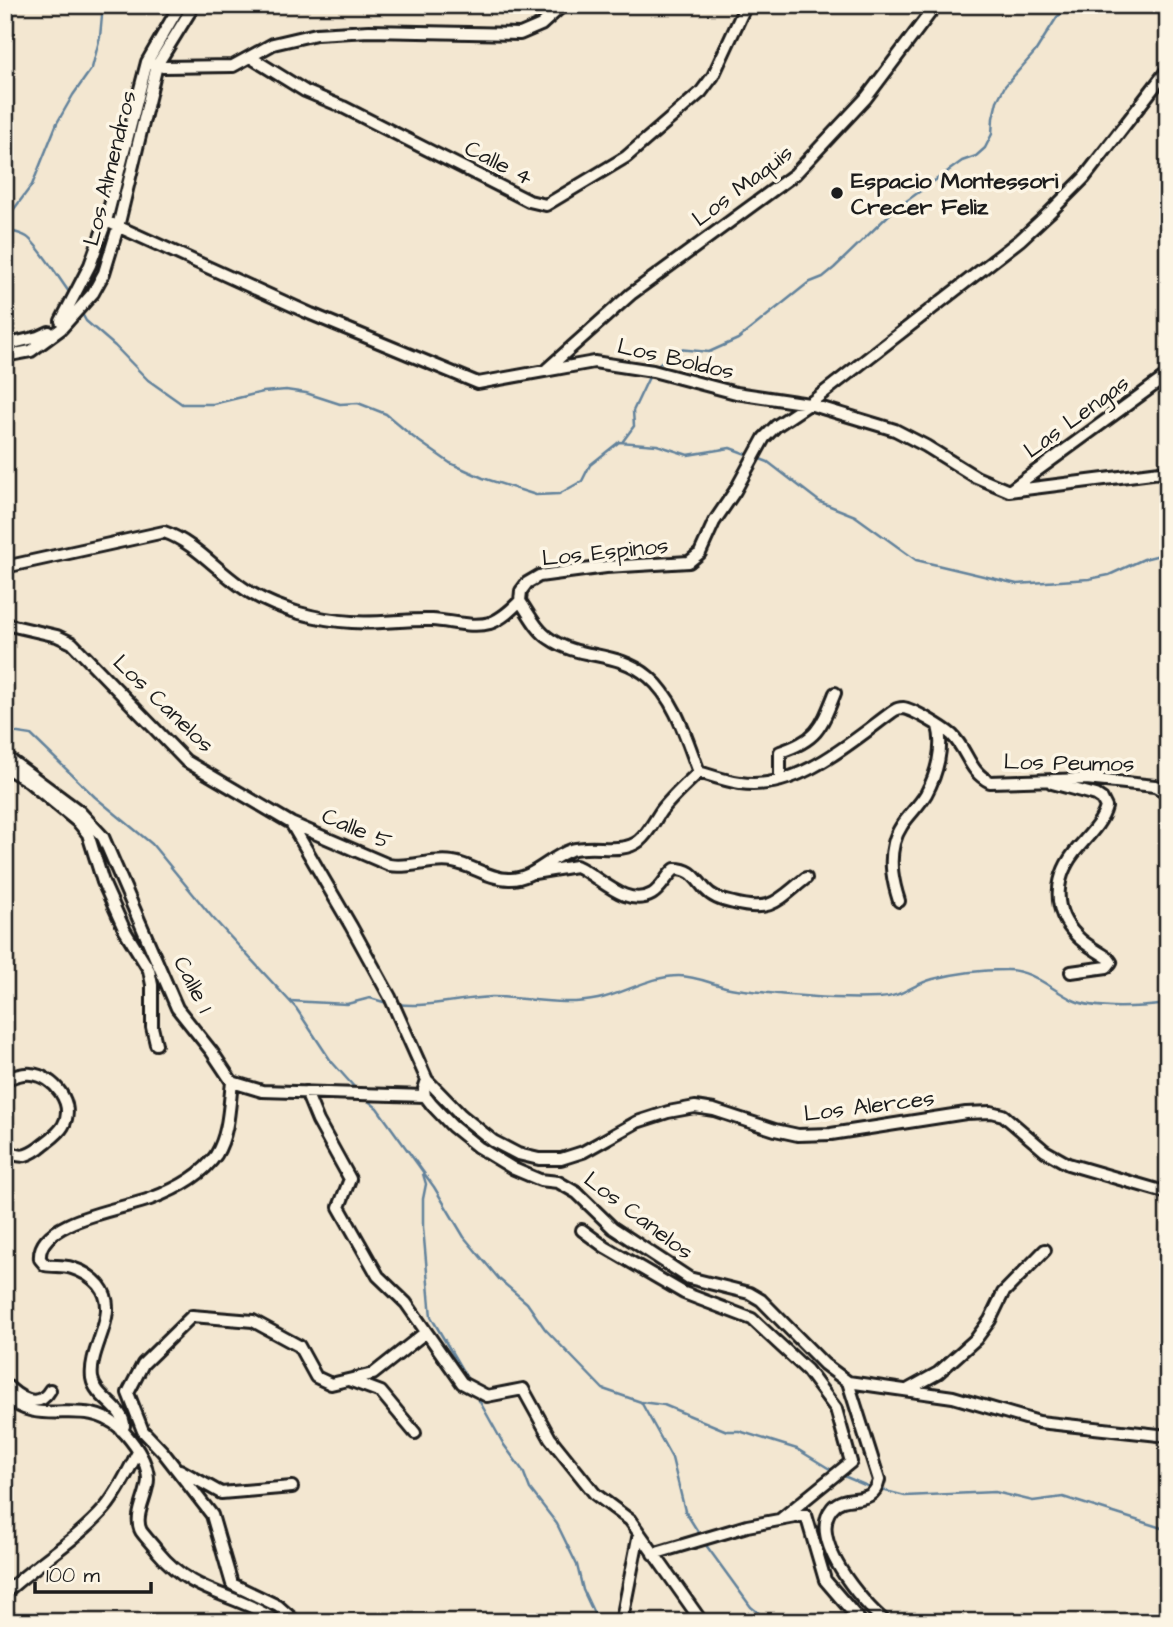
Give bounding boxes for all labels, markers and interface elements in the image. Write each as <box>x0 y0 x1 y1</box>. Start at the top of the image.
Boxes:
street label: Los Almendros <box>75 87 145 249</box>
street label: Calle 4 <box>459 132 538 194</box>
street label: Los Maquis <box>686 137 800 234</box>
place label: Espacio Montessori Crecer Feliz <box>851 165 1059 223</box>
marker: Espacio Montessori Crecer Feliz <box>829 185 845 201</box>
street label: Los Boldos <box>614 330 737 388</box>
street label: Las Lengas <box>1017 368 1136 467</box>
street label: Los Espinos <box>540 529 670 575</box>
street label: Los Canelos <box>106 647 221 760</box>
street label: Los Peumos <box>1003 746 1135 780</box>
street label: Calle 5 <box>317 800 397 858</box>
street label: Calle 1 <box>165 951 221 1018</box>
street label: Los Alerces <box>802 1082 936 1130</box>
street label: Los Canelos <box>577 1164 700 1268</box>
scale bar <box>35 1550 150 1594</box>
text: 100 m <box>46 1561 101 1590</box>

